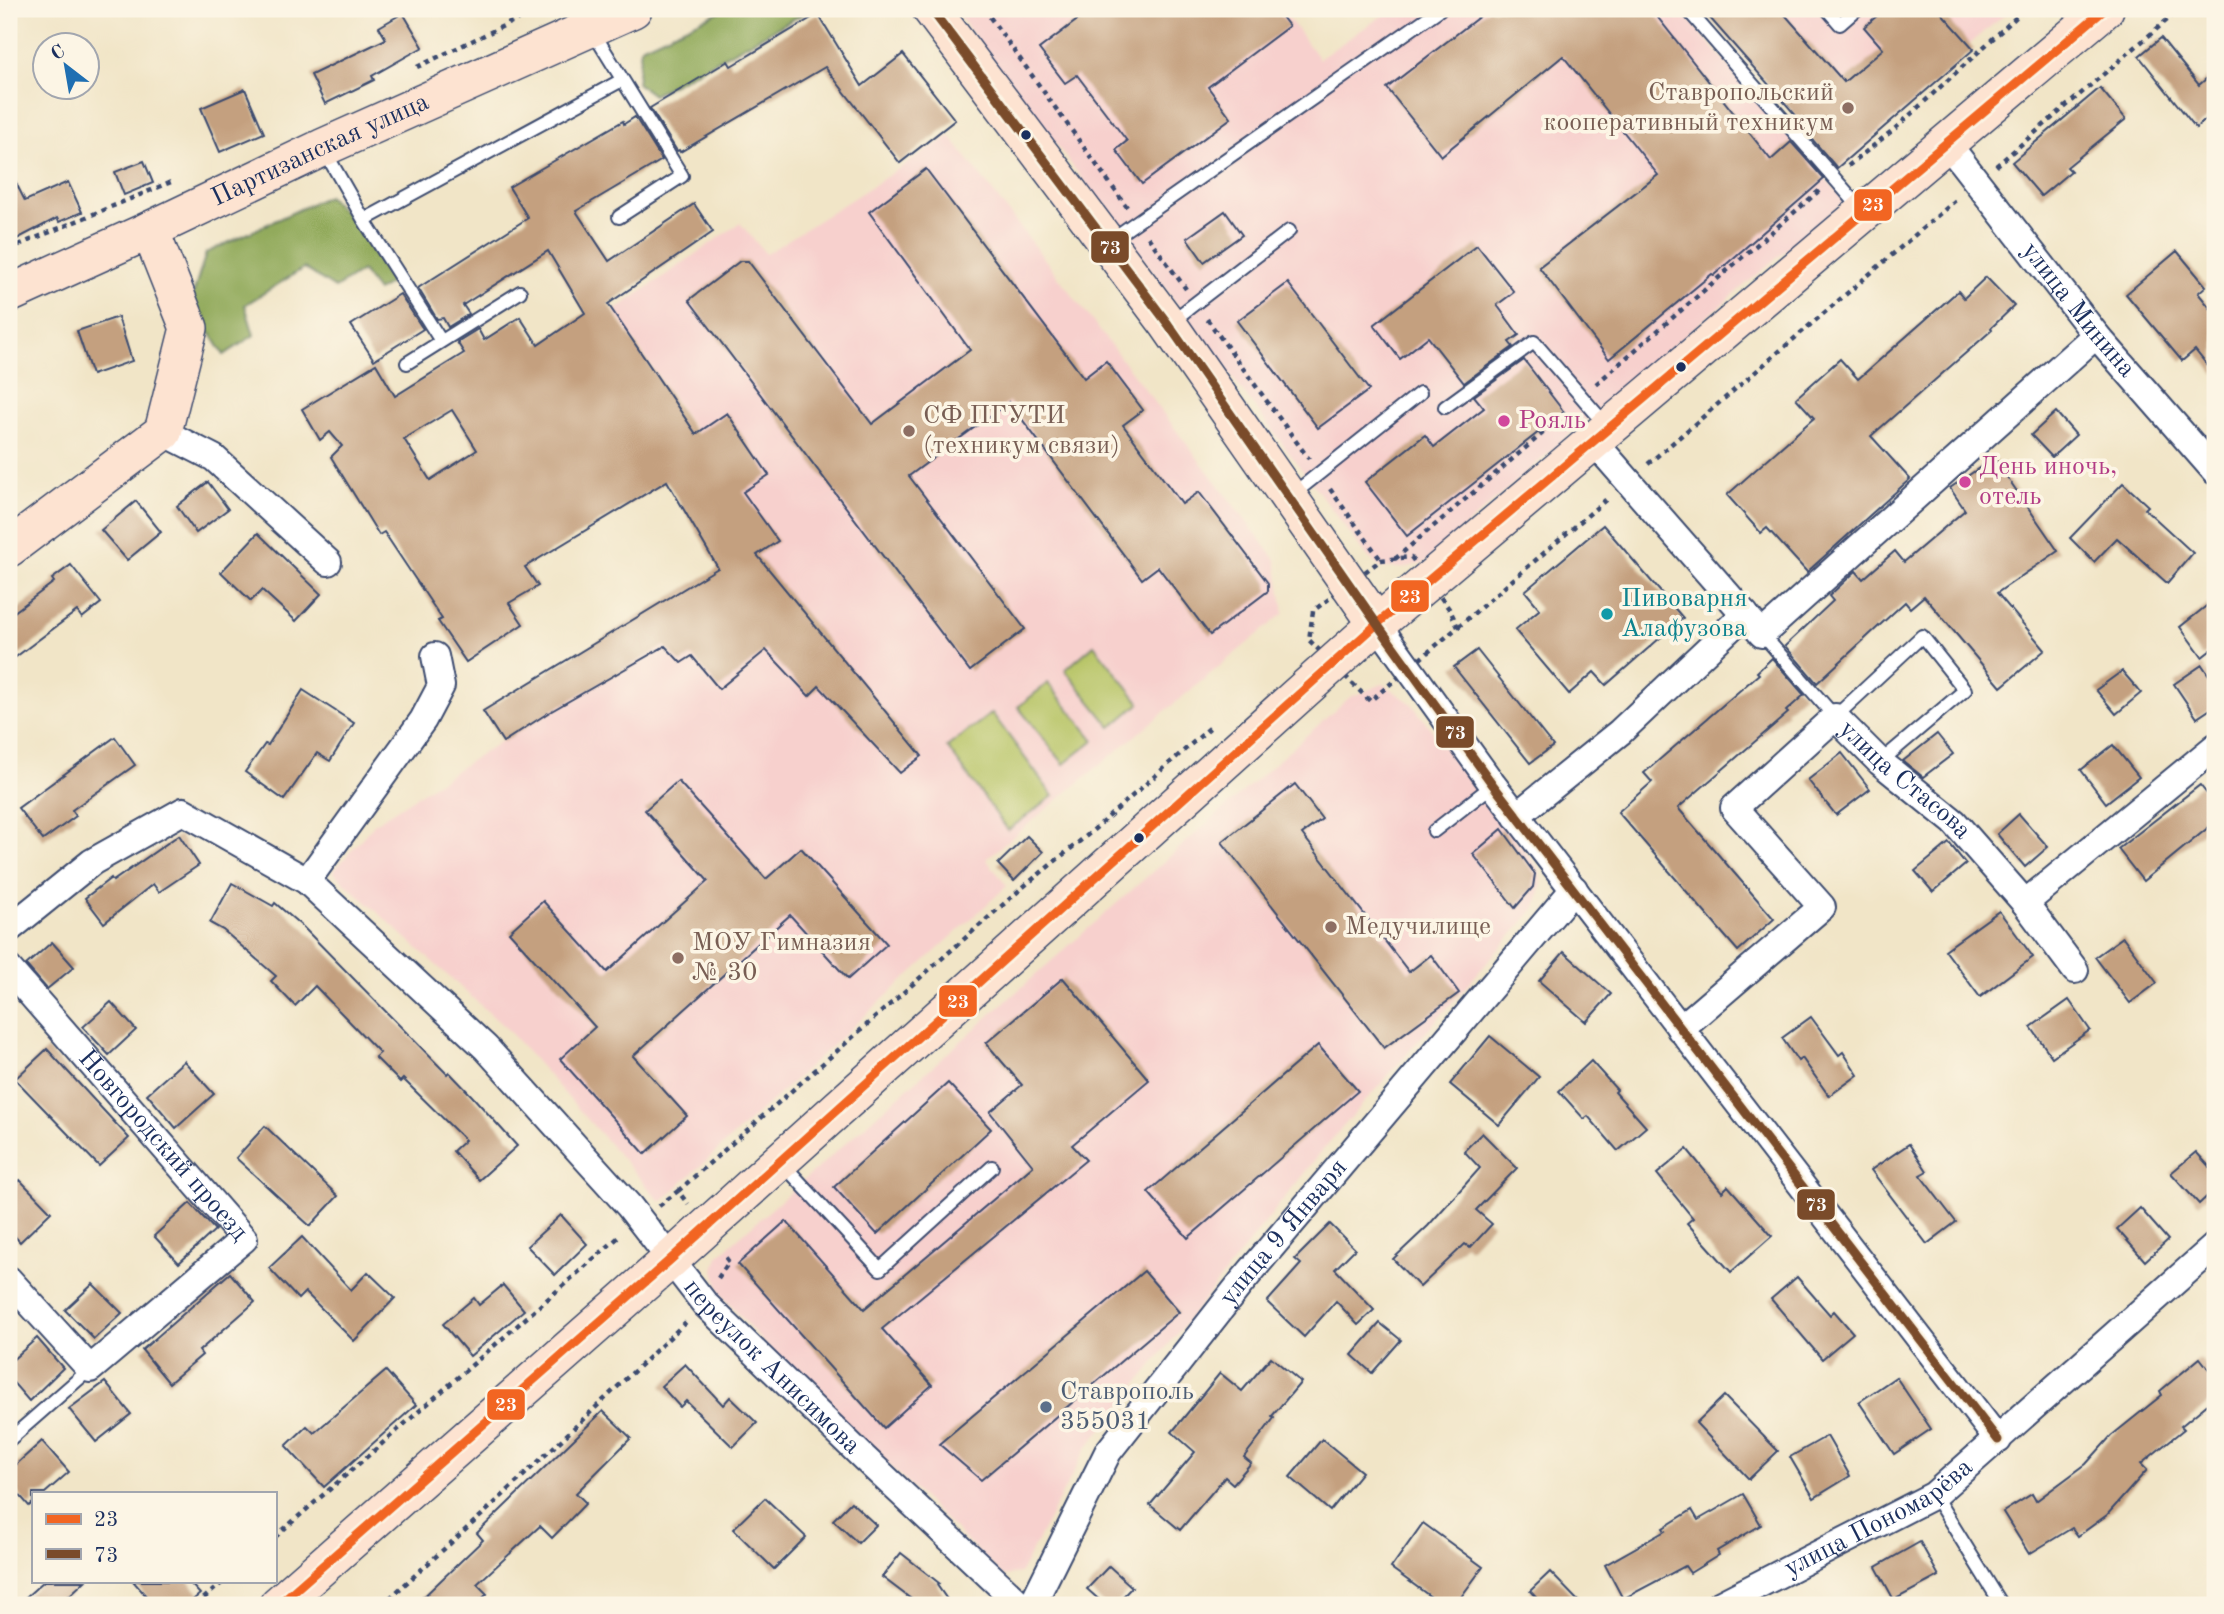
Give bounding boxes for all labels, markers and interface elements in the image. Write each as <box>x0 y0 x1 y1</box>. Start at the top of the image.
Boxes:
north arrow <box>32 32 102 102</box>
text: С <box>48 42 69 65</box>
place label: Ставропольский кооперативный техникум <box>1543 80 1834 136</box>
street label: Партизанская улица <box>208 89 433 212</box>
marker: Ставропольский кооперативный техникум <box>1840 100 1856 116</box>
unlabelled marker <box>1019 128 1033 142</box>
line badge: 23 <box>1853 188 1893 222</box>
text: 23 <box>1862 197 1884 216</box>
line badge: 73 <box>1090 230 1130 264</box>
street label: улица Минина <box>2016 238 2140 383</box>
text: 73 <box>1099 240 1121 259</box>
unlabelled marker <box>1674 360 1688 374</box>
place label: СФ ПГУТИ (техникум связи) <box>923 403 1120 459</box>
place label: Рояль <box>1518 408 1586 434</box>
marker: Рояль <box>1496 413 1512 429</box>
marker: СФ ПГУТИ (техникум связи) <box>901 423 917 439</box>
place label: День иночь, отель <box>1979 454 2117 510</box>
marker: День иночь, отель <box>1957 474 1973 490</box>
line badge: 23 <box>1390 579 1430 613</box>
place label: Пивоварня Алафузова <box>1621 586 1747 642</box>
text: 23 <box>1399 589 1421 608</box>
marker: Пивоварня Алафузова <box>1599 606 1615 622</box>
line badge: 73 <box>1435 715 1475 749</box>
street label: улица Стасова <box>1834 716 1976 845</box>
text: 73 <box>1444 725 1466 744</box>
unlabelled marker <box>1132 831 1146 845</box>
place label: Медучилище <box>1345 914 1491 940</box>
marker: Медучилище <box>1323 919 1339 935</box>
place label: МОУ Гимназия № 30 <box>692 930 871 986</box>
marker: МОУ Гимназия № 30 <box>670 950 686 966</box>
line badge: 23 <box>938 984 978 1018</box>
text: 23 <box>947 994 969 1013</box>
street label: Новгородский проезд <box>73 1045 253 1246</box>
street label: улица 9 Января <box>1215 1154 1352 1311</box>
line badge: 73 <box>1796 1188 1836 1221</box>
text: 73 <box>1805 1197 1827 1216</box>
street label: переулок Анисимова <box>678 1275 865 1460</box>
place label: Ставрополь 355031 <box>1060 1379 1194 1435</box>
line badge: 23 <box>486 1388 526 1421</box>
text: 23 <box>495 1397 517 1416</box>
marker: Ставрополь 355031 <box>1038 1399 1054 1415</box>
street label: улица Пономарёва <box>1780 1454 1978 1582</box>
legend <box>32 1492 276 1582</box>
text: 23 <box>94 1510 118 1531</box>
text: 73 <box>94 1546 118 1567</box>

